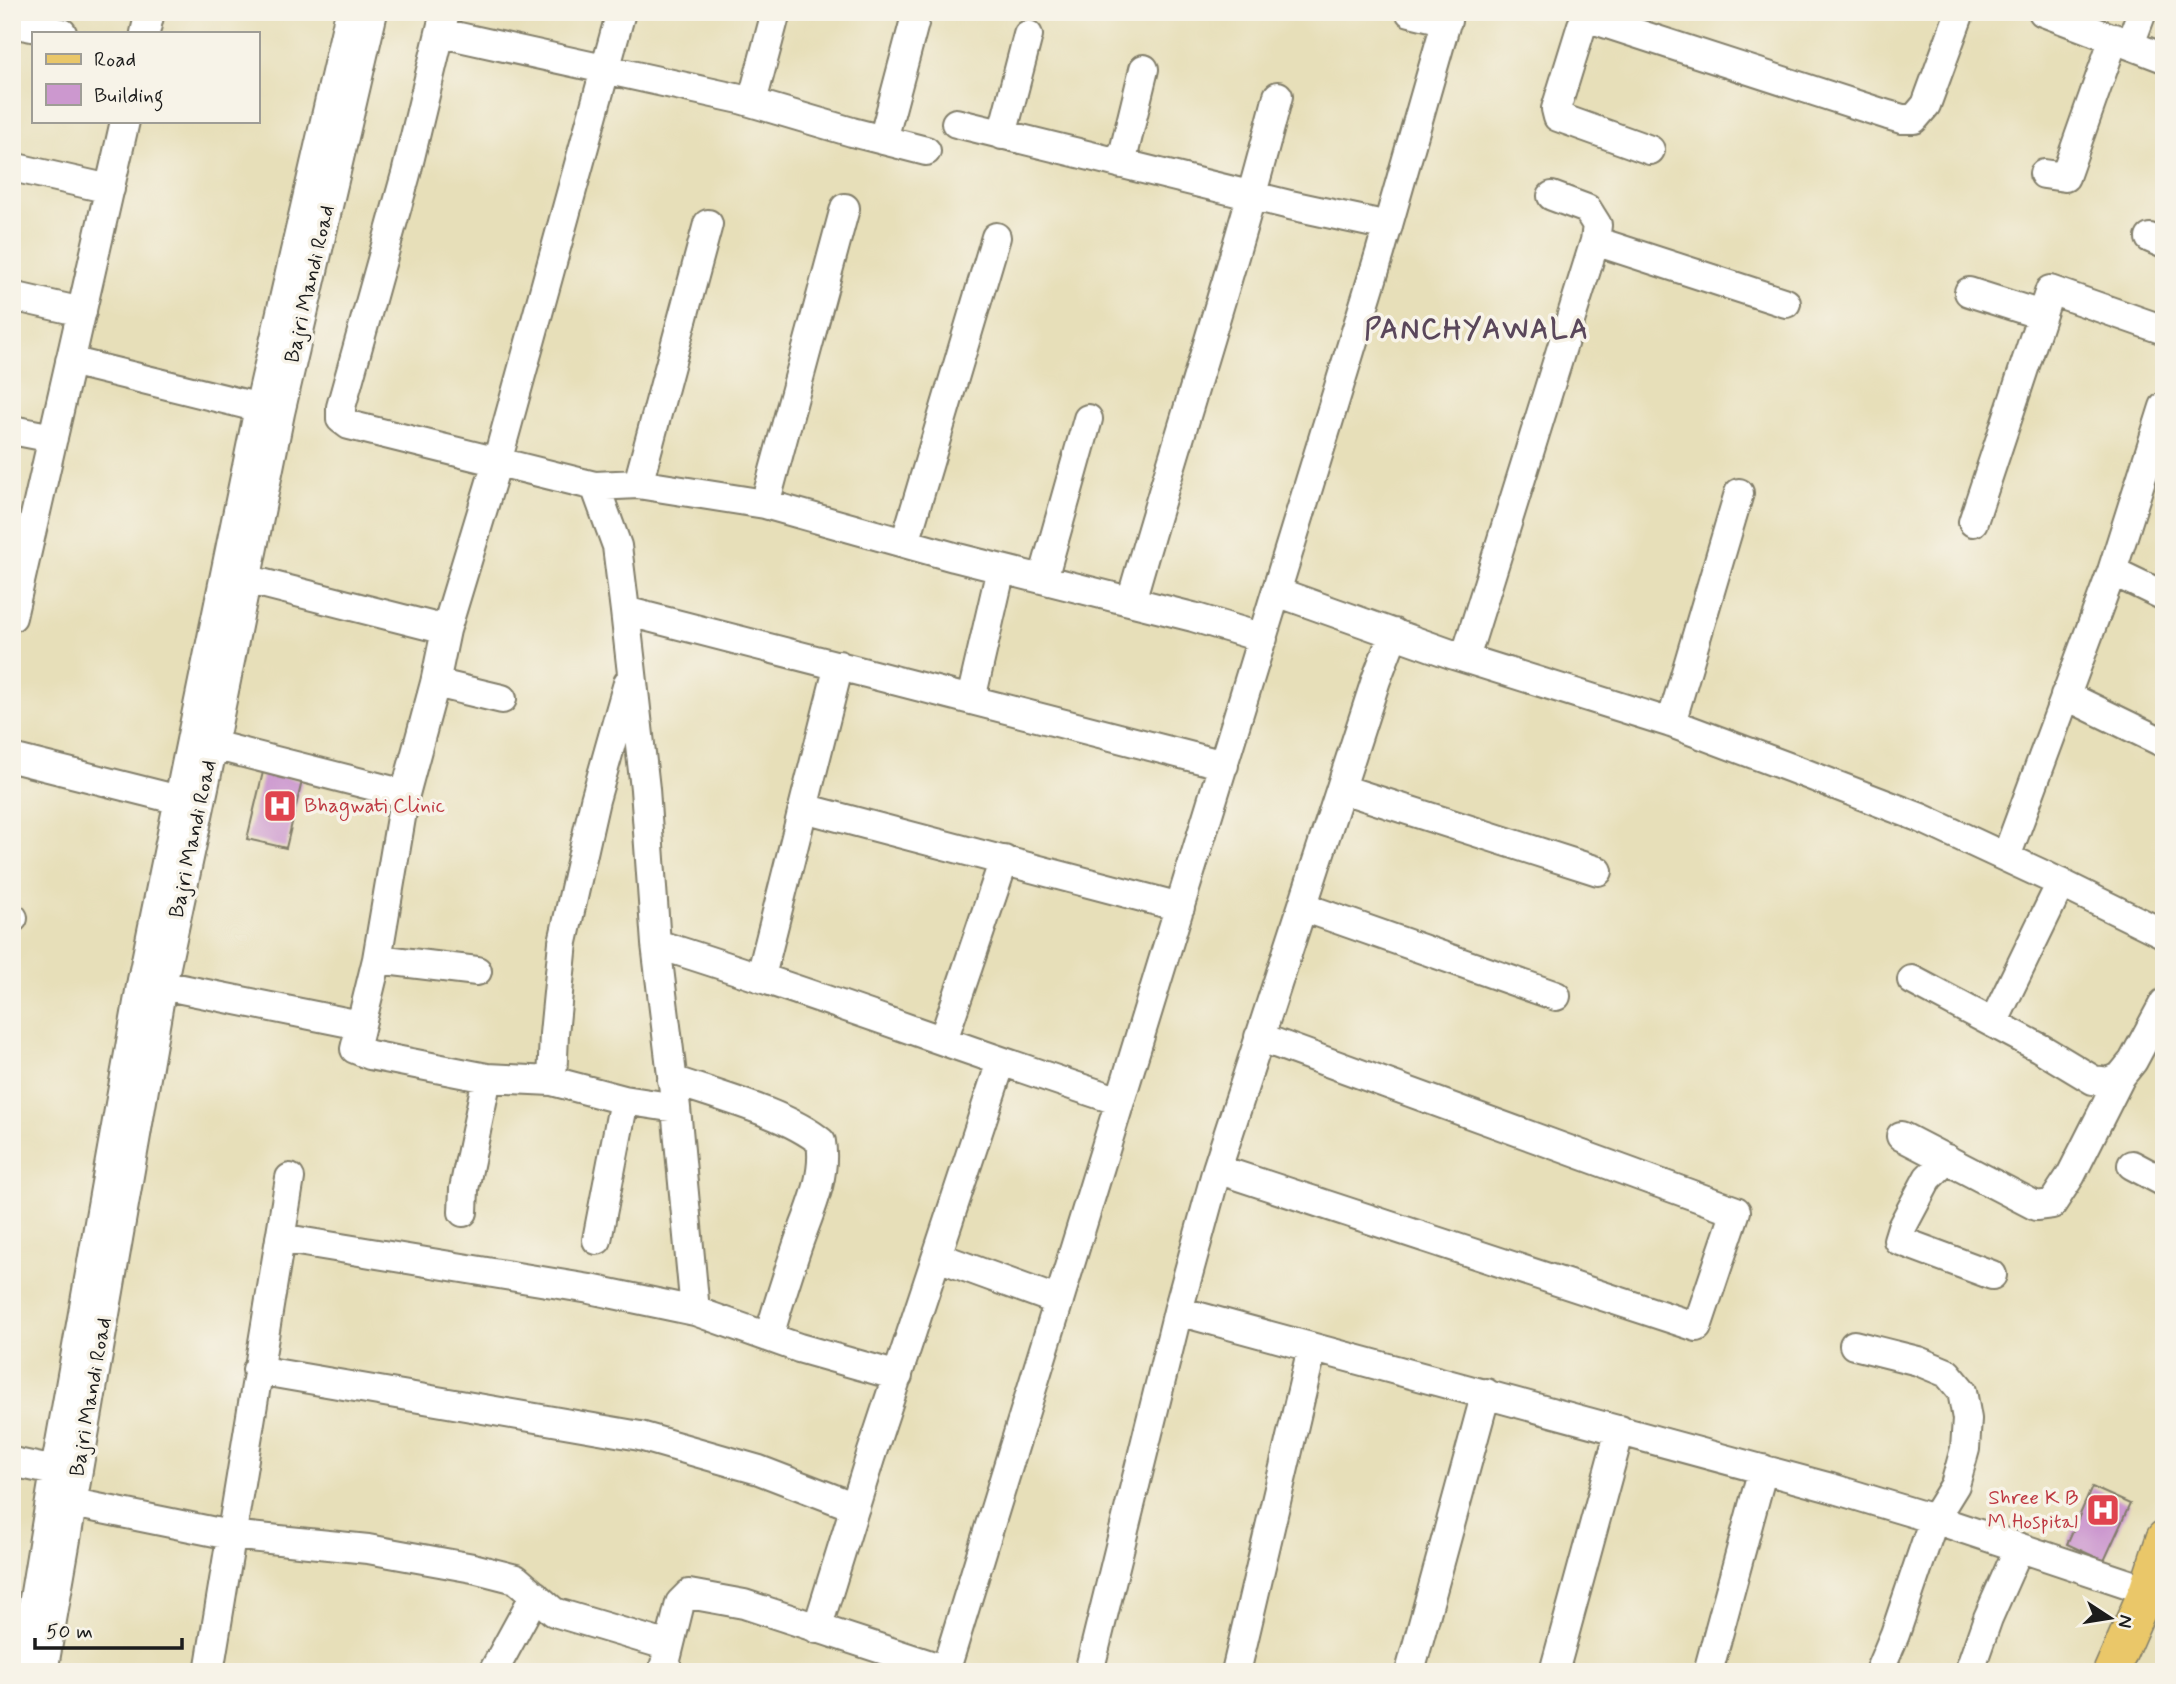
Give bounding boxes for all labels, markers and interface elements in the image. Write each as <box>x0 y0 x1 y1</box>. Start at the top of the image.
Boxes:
legend <box>32 32 259 122</box>
text: Road <box>94 46 136 74</box>
text: Building <box>94 82 164 112</box>
street label: Bajri Mandi Road <box>278 203 342 365</box>
district label: PANCHYAWALA <box>1364 312 1590 349</box>
street label: Bajri Mandi Road <box>163 757 223 921</box>
hospital icon: Bhagwati Clinic <box>261 787 299 825</box>
place label: Bhagwati Clinic <box>304 792 446 821</box>
street label: Bajri Mandi Road <box>63 1315 119 1479</box>
place label: Shree K B M Hospital <box>1987 1484 2078 1536</box>
hospital icon: Shree K B M Hospital <box>2084 1491 2122 1529</box>
north arrow <box>2074 1582 2144 1652</box>
scale bar <box>35 1607 182 1651</box>
text: N <box>2112 1612 2139 1630</box>
text: 50 m <box>46 1618 93 1646</box>

